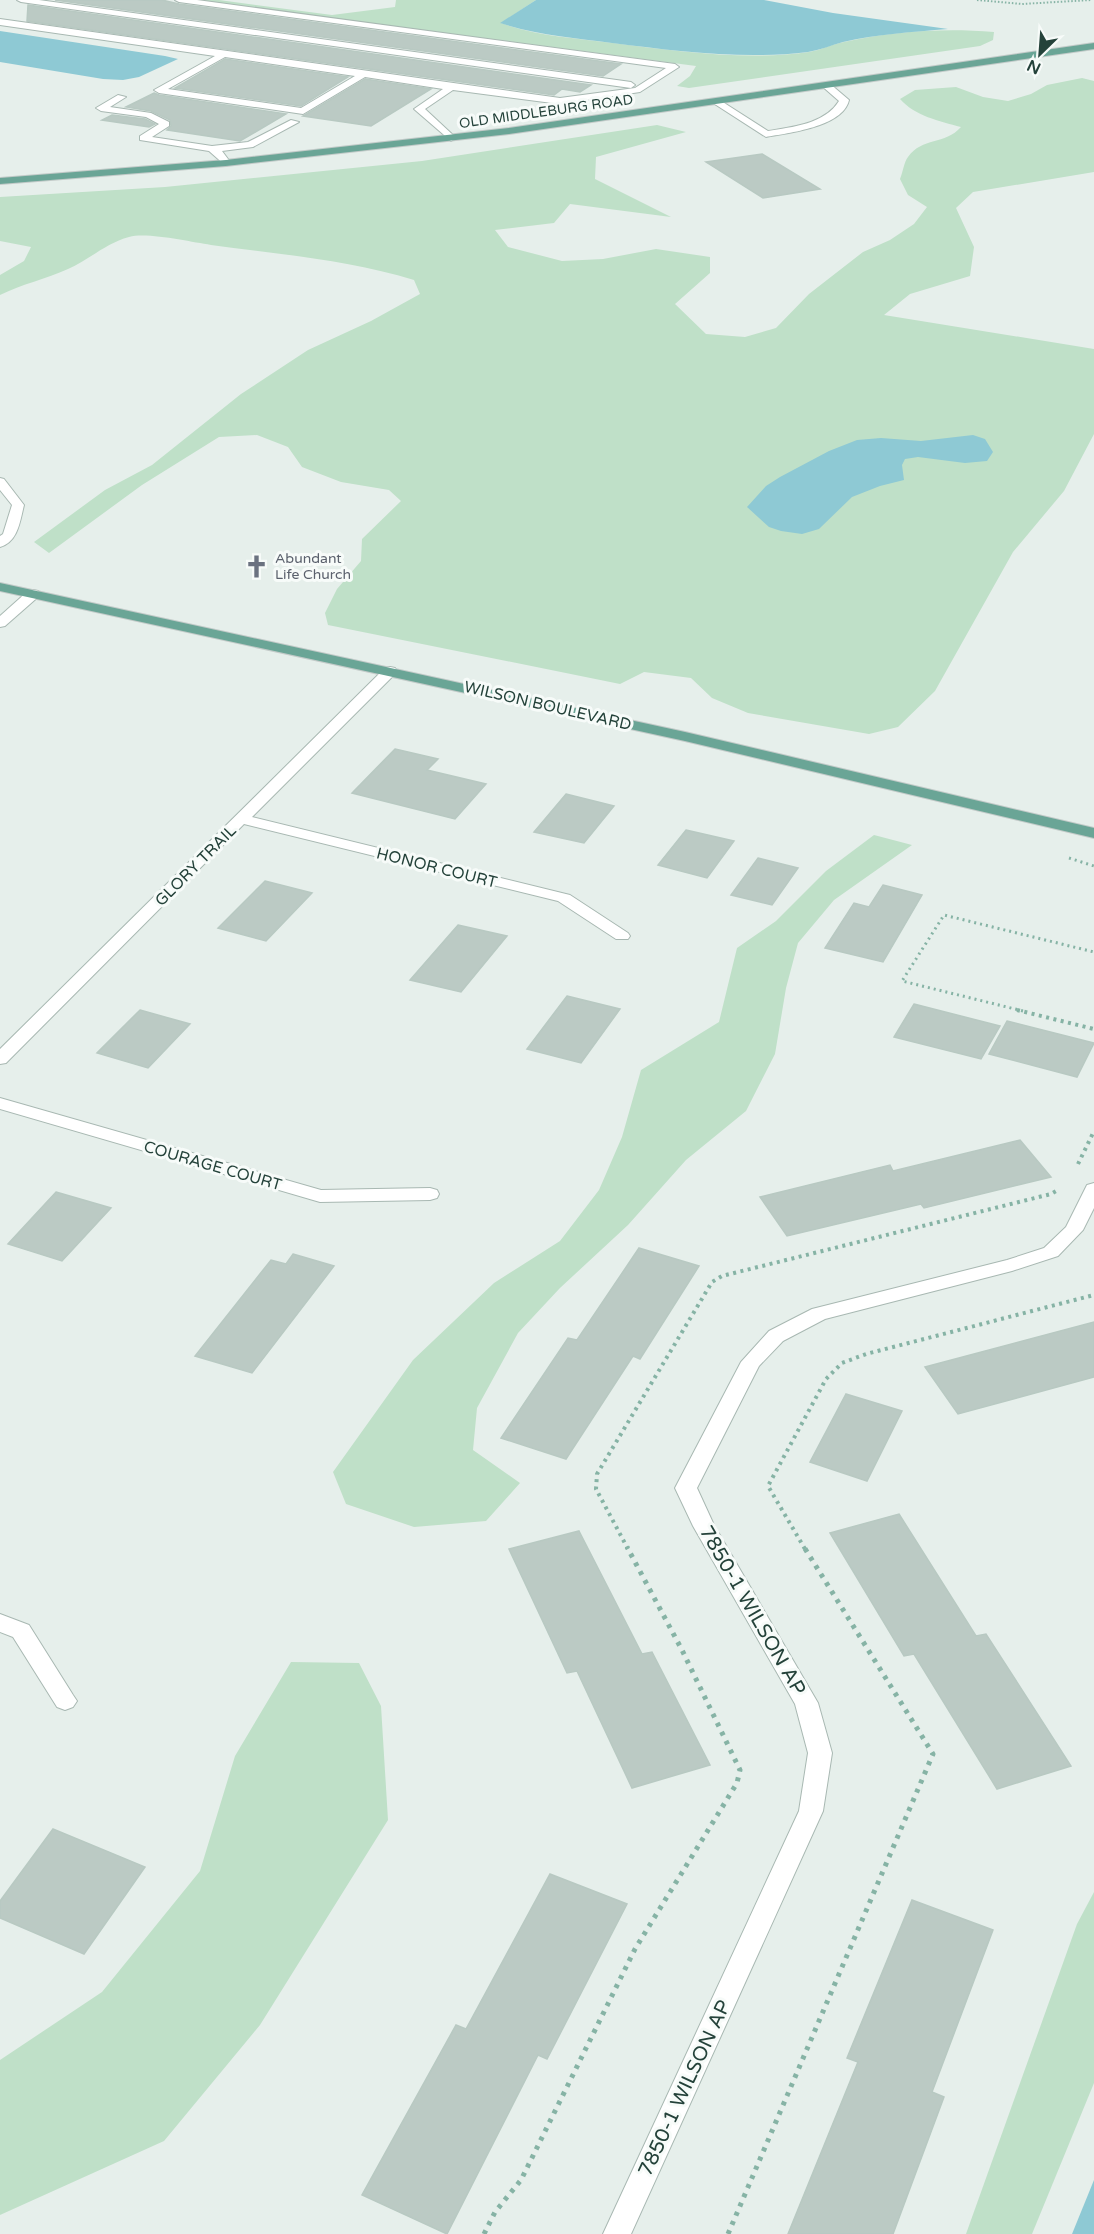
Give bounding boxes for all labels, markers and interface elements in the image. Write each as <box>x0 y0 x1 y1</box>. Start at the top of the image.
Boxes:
north arrow <box>1010 24 1070 84</box>
text: N <box>1024 55 1044 78</box>
street label: OLD MIDDLEBURG ROAD <box>458 91 634 132</box>
place label: Abundant Life Church <box>275 550 351 583</box>
church icon: Abundant Life Church <box>244 553 270 579</box>
street label: WILSON BOULEVARD <box>462 677 633 735</box>
street label: GLORY TRAIL <box>151 821 241 911</box>
street label: HONOR COURT <box>374 843 499 893</box>
street label: COURAGE COURT <box>141 1137 284 1195</box>
street label: 7850-1 WILSON AP <box>694 1521 810 1700</box>
street label: 7850-1 WILSON AP <box>634 1996 736 2180</box>

